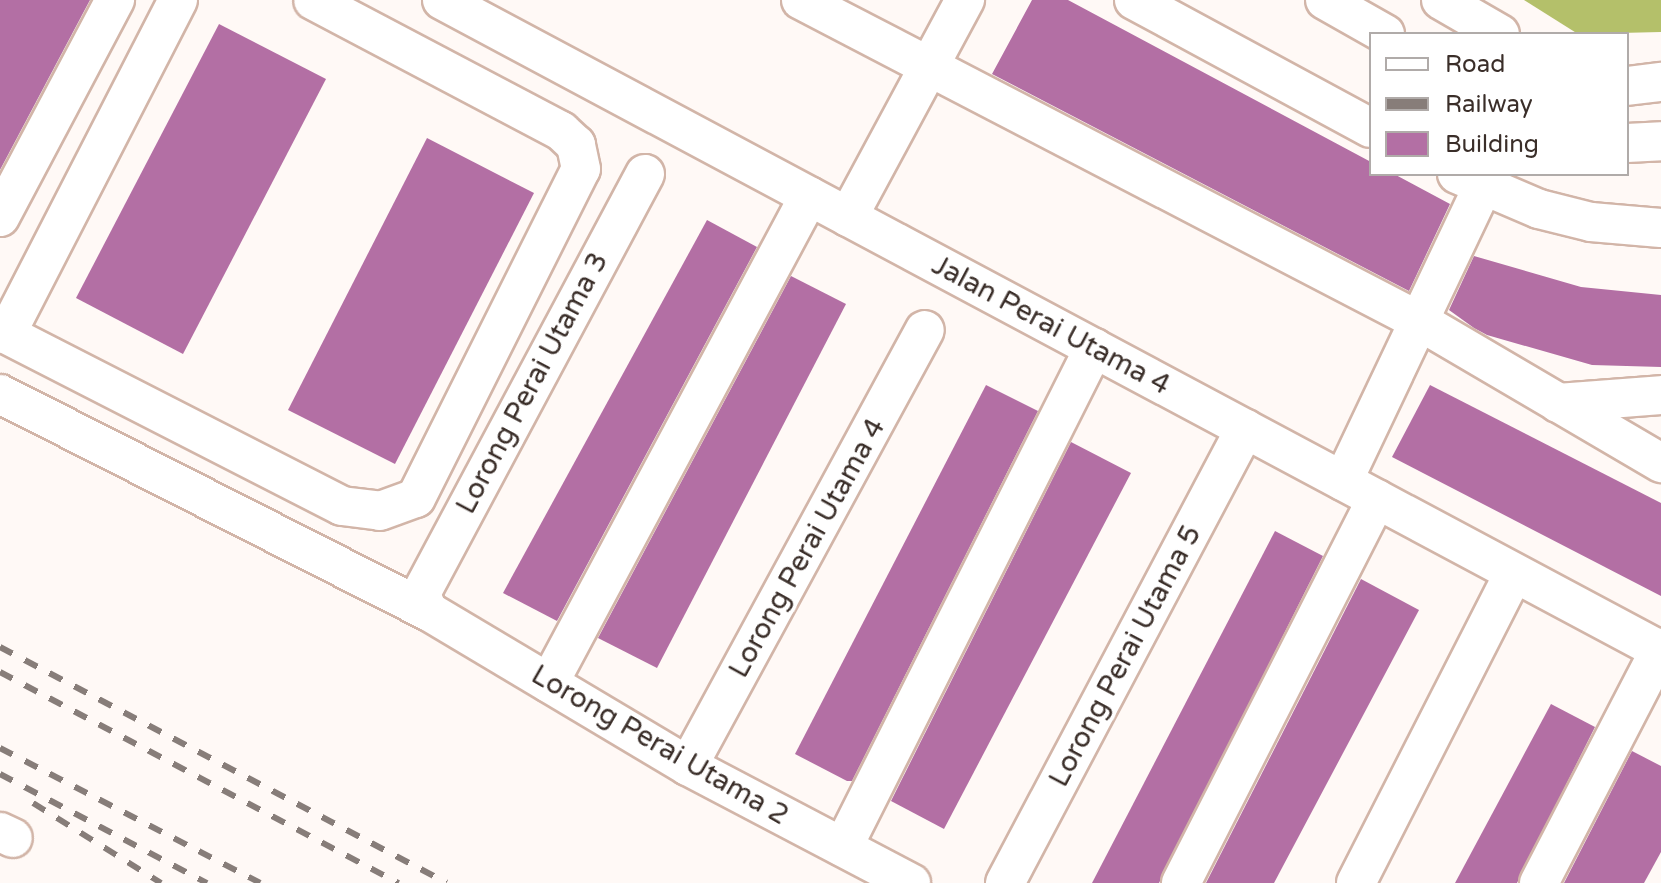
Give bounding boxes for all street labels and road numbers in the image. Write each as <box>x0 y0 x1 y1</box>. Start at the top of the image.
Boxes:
street label: Lorong Perai Utama 3 <box>449 247 615 519</box>
street label: Jalan Perai Utama 4 <box>926 248 1176 402</box>
street label: Lorong Perai Utama 4 <box>722 413 892 683</box>
street label: Lorong Perai Utama 5 <box>1042 520 1208 792</box>
street label: Lorong Perai Utama 2 <box>526 658 794 832</box>

